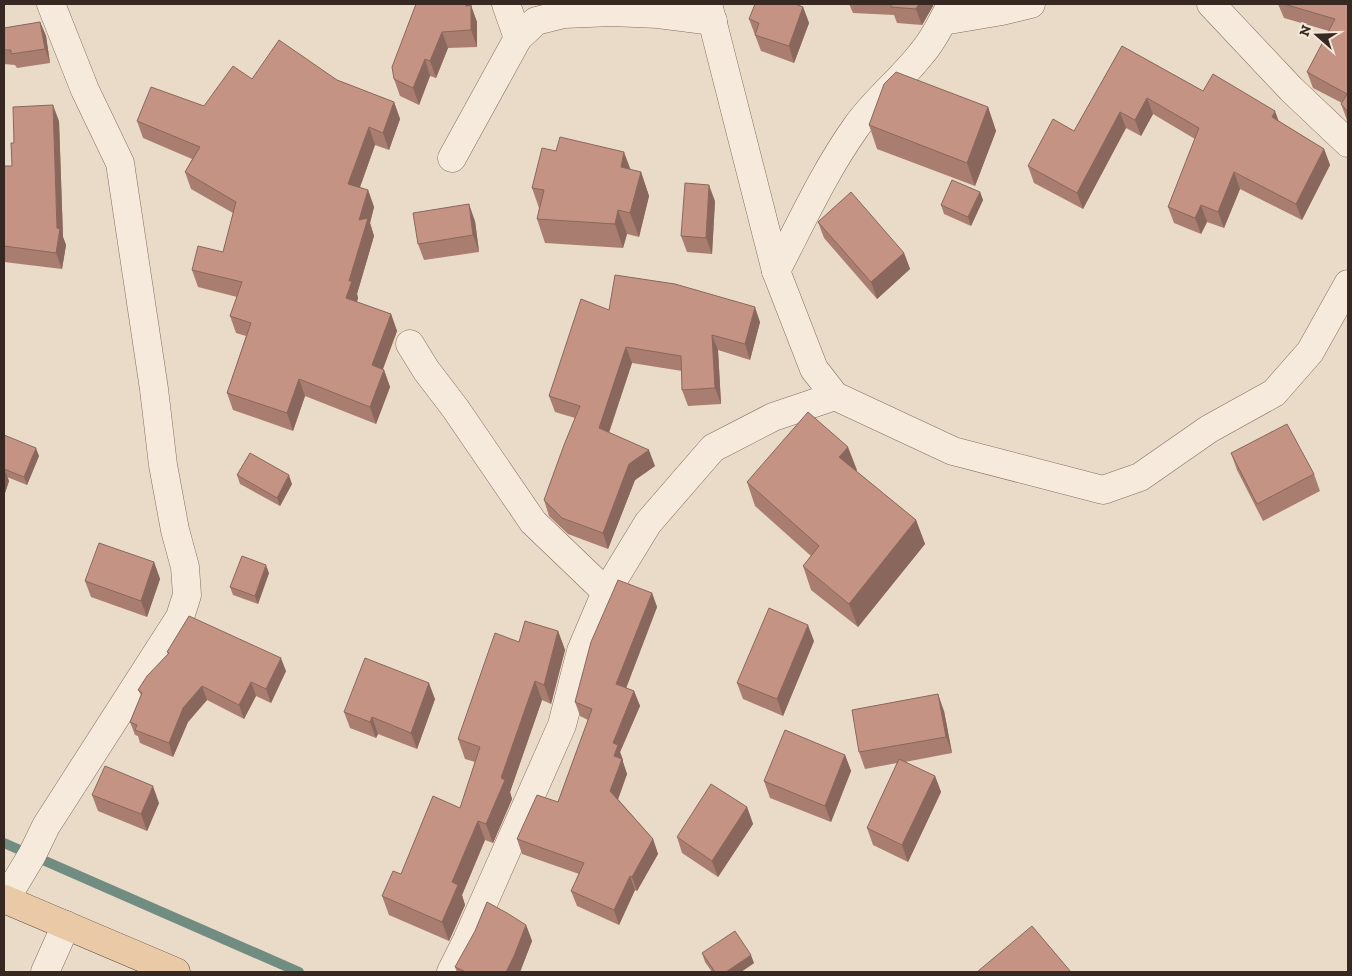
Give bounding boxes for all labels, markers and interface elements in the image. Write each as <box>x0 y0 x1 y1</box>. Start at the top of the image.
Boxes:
north arrow <box>1292 10 1342 60</box>
text: N <box>1295 22 1315 39</box>

